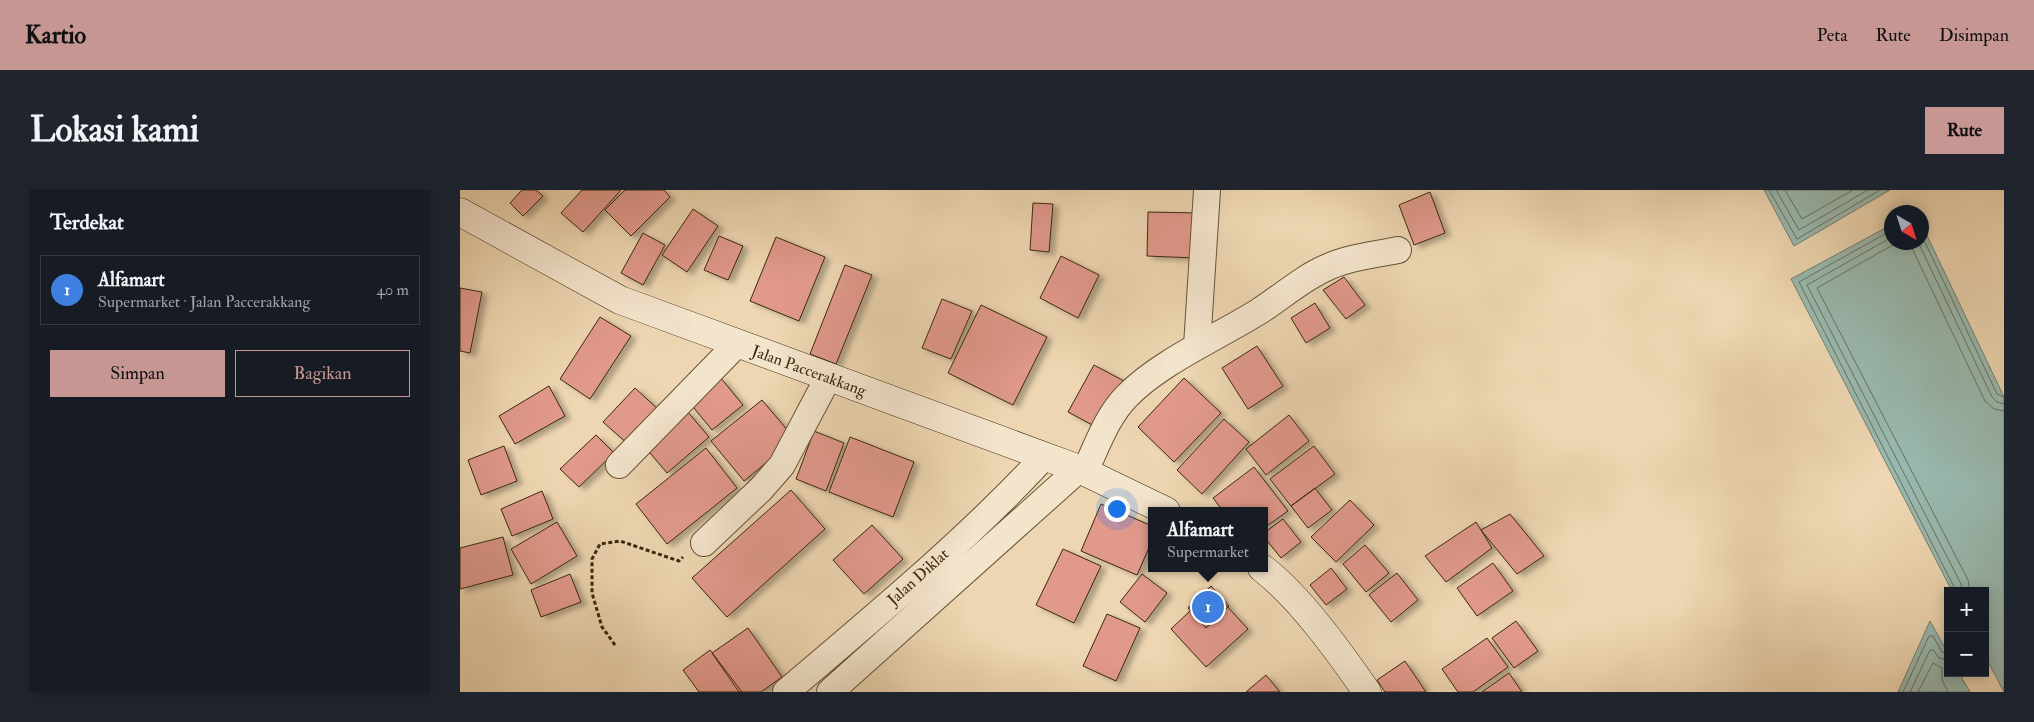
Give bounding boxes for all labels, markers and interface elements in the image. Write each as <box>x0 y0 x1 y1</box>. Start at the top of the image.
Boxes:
text: Kartio <box>25 20 86 51</box>
text: Peta <box>1817 24 1848 47</box>
text: Rute <box>1876 24 1911 47</box>
text: Disimpan <box>1939 24 2009 47</box>
button: Rute <box>1925 107 2004 154</box>
text: Lokasi kami <box>30 108 199 152</box>
north arrow <box>1884 205 1929 250</box>
text: Terdekat <box>50 209 124 236</box>
text: Alfamart <box>98 268 165 292</box>
text: 1 <box>64 280 70 300</box>
text: 40 m <box>376 280 409 300</box>
text: Supermarket · Jalan Paccerakkang <box>98 292 310 312</box>
street label: Jalan Paccerakkang <box>748 341 870 402</box>
button: Simpan <box>50 350 225 397</box>
button: Bagikan <box>235 350 410 397</box>
your location <box>1104 496 1130 522</box>
popup <box>1148 507 1268 572</box>
text: Alfamart <box>1167 518 1234 542</box>
text: Supermarket <box>1167 542 1249 562</box>
street label: Jalan Diklat <box>882 544 954 611</box>
map controls <box>1944 587 1989 677</box>
button: + <box>1944 587 1989 632</box>
pin: 1 <box>1192 588 1224 626</box>
button: − <box>1944 632 1989 677</box>

